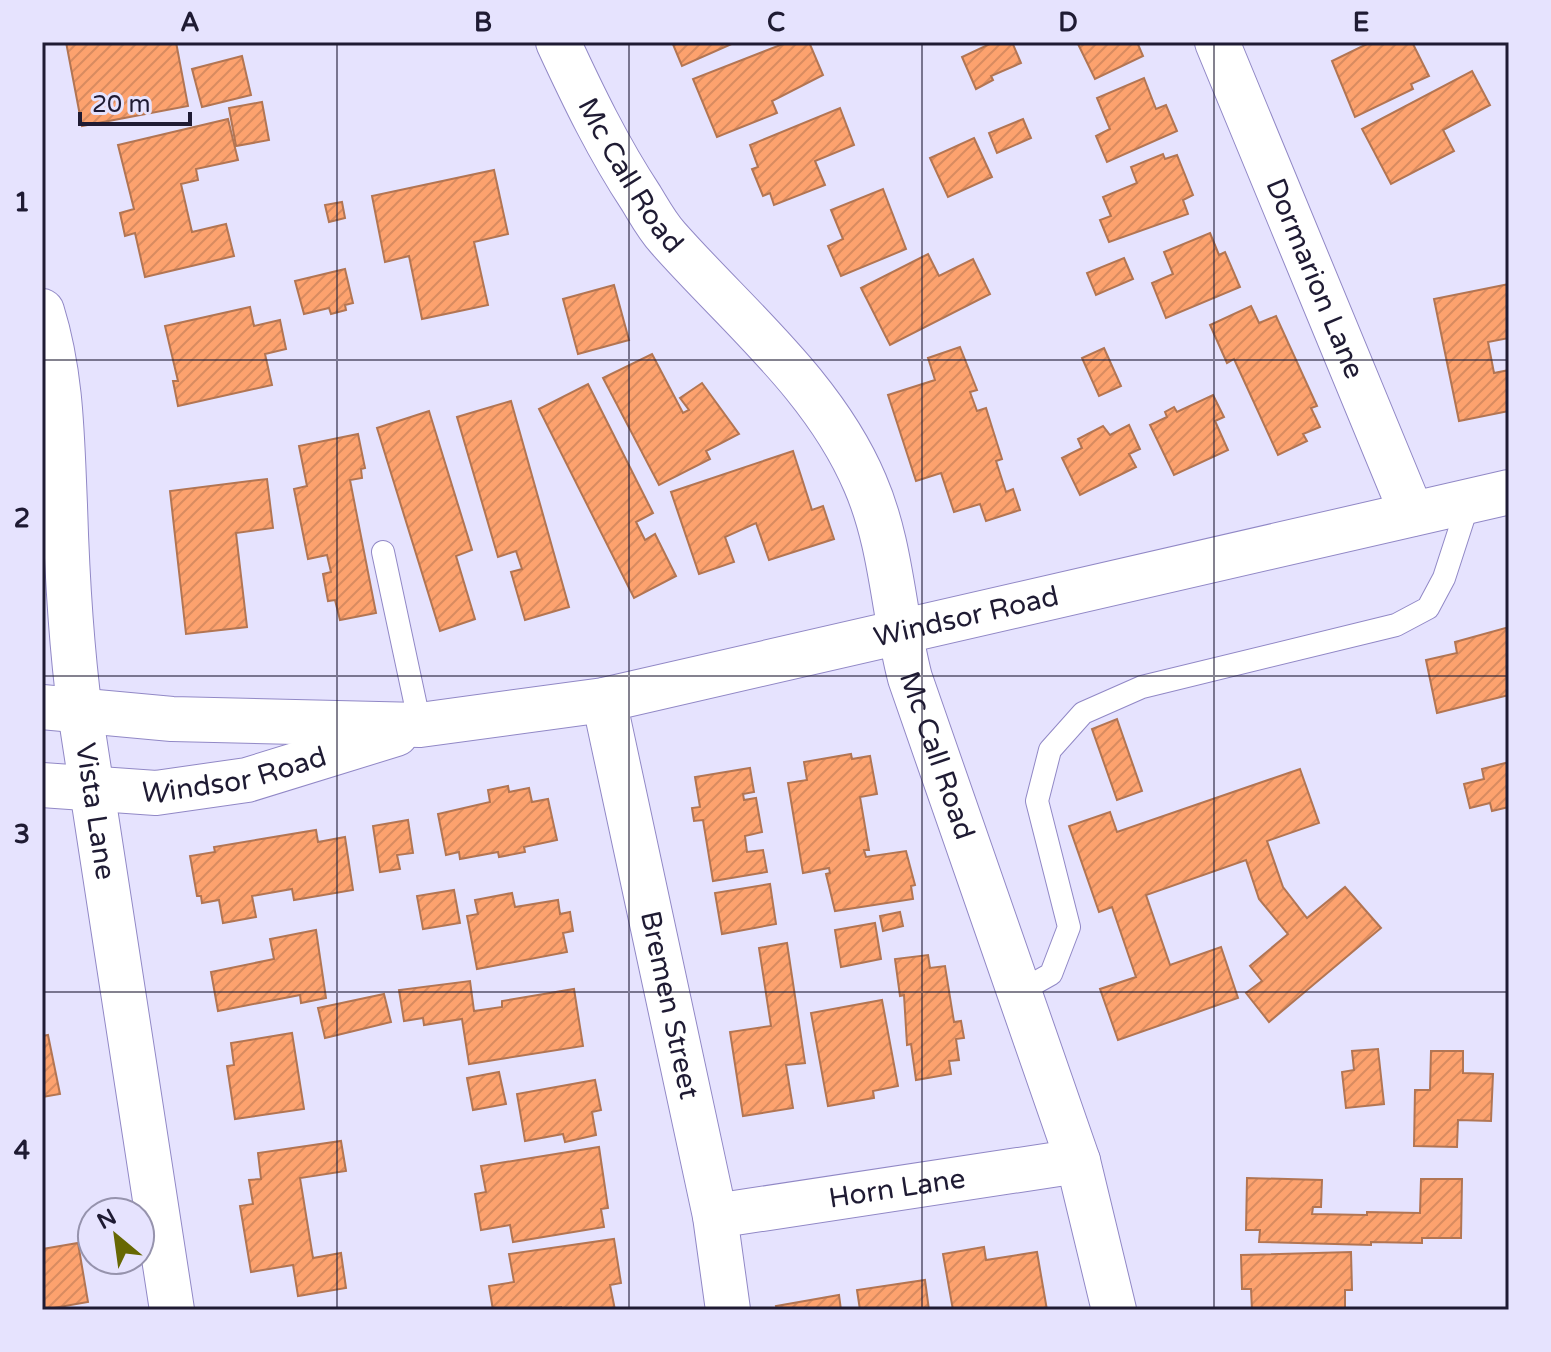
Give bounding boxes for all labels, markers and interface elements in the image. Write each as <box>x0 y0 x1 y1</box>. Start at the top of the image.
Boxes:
text: A <box>180 7 200 38</box>
text: B <box>474 7 492 38</box>
text: C <box>767 7 785 38</box>
text: D <box>1058 7 1078 38</box>
text: E <box>1353 7 1369 38</box>
scale bar <box>80 76 190 126</box>
text: 20 m <box>92 90 150 119</box>
street label: Mc Call Road <box>570 92 690 260</box>
street label: Dormarion Lane <box>1258 173 1371 384</box>
text: 1 <box>14 187 30 218</box>
text: 2 <box>14 503 30 534</box>
street label: Windsor Road <box>871 579 1062 654</box>
street label: Mc Call Road <box>892 667 982 844</box>
street label: Vista Lane <box>68 740 123 882</box>
street label: Windsor Road <box>140 740 330 811</box>
text: 3 <box>14 819 30 850</box>
street label: Bremen Street <box>633 908 706 1102</box>
text: 4 <box>14 1135 30 1166</box>
street label: Horn Lane <box>826 1161 968 1216</box>
north arrow <box>76 1196 156 1276</box>
text: N <box>93 1204 121 1235</box>

